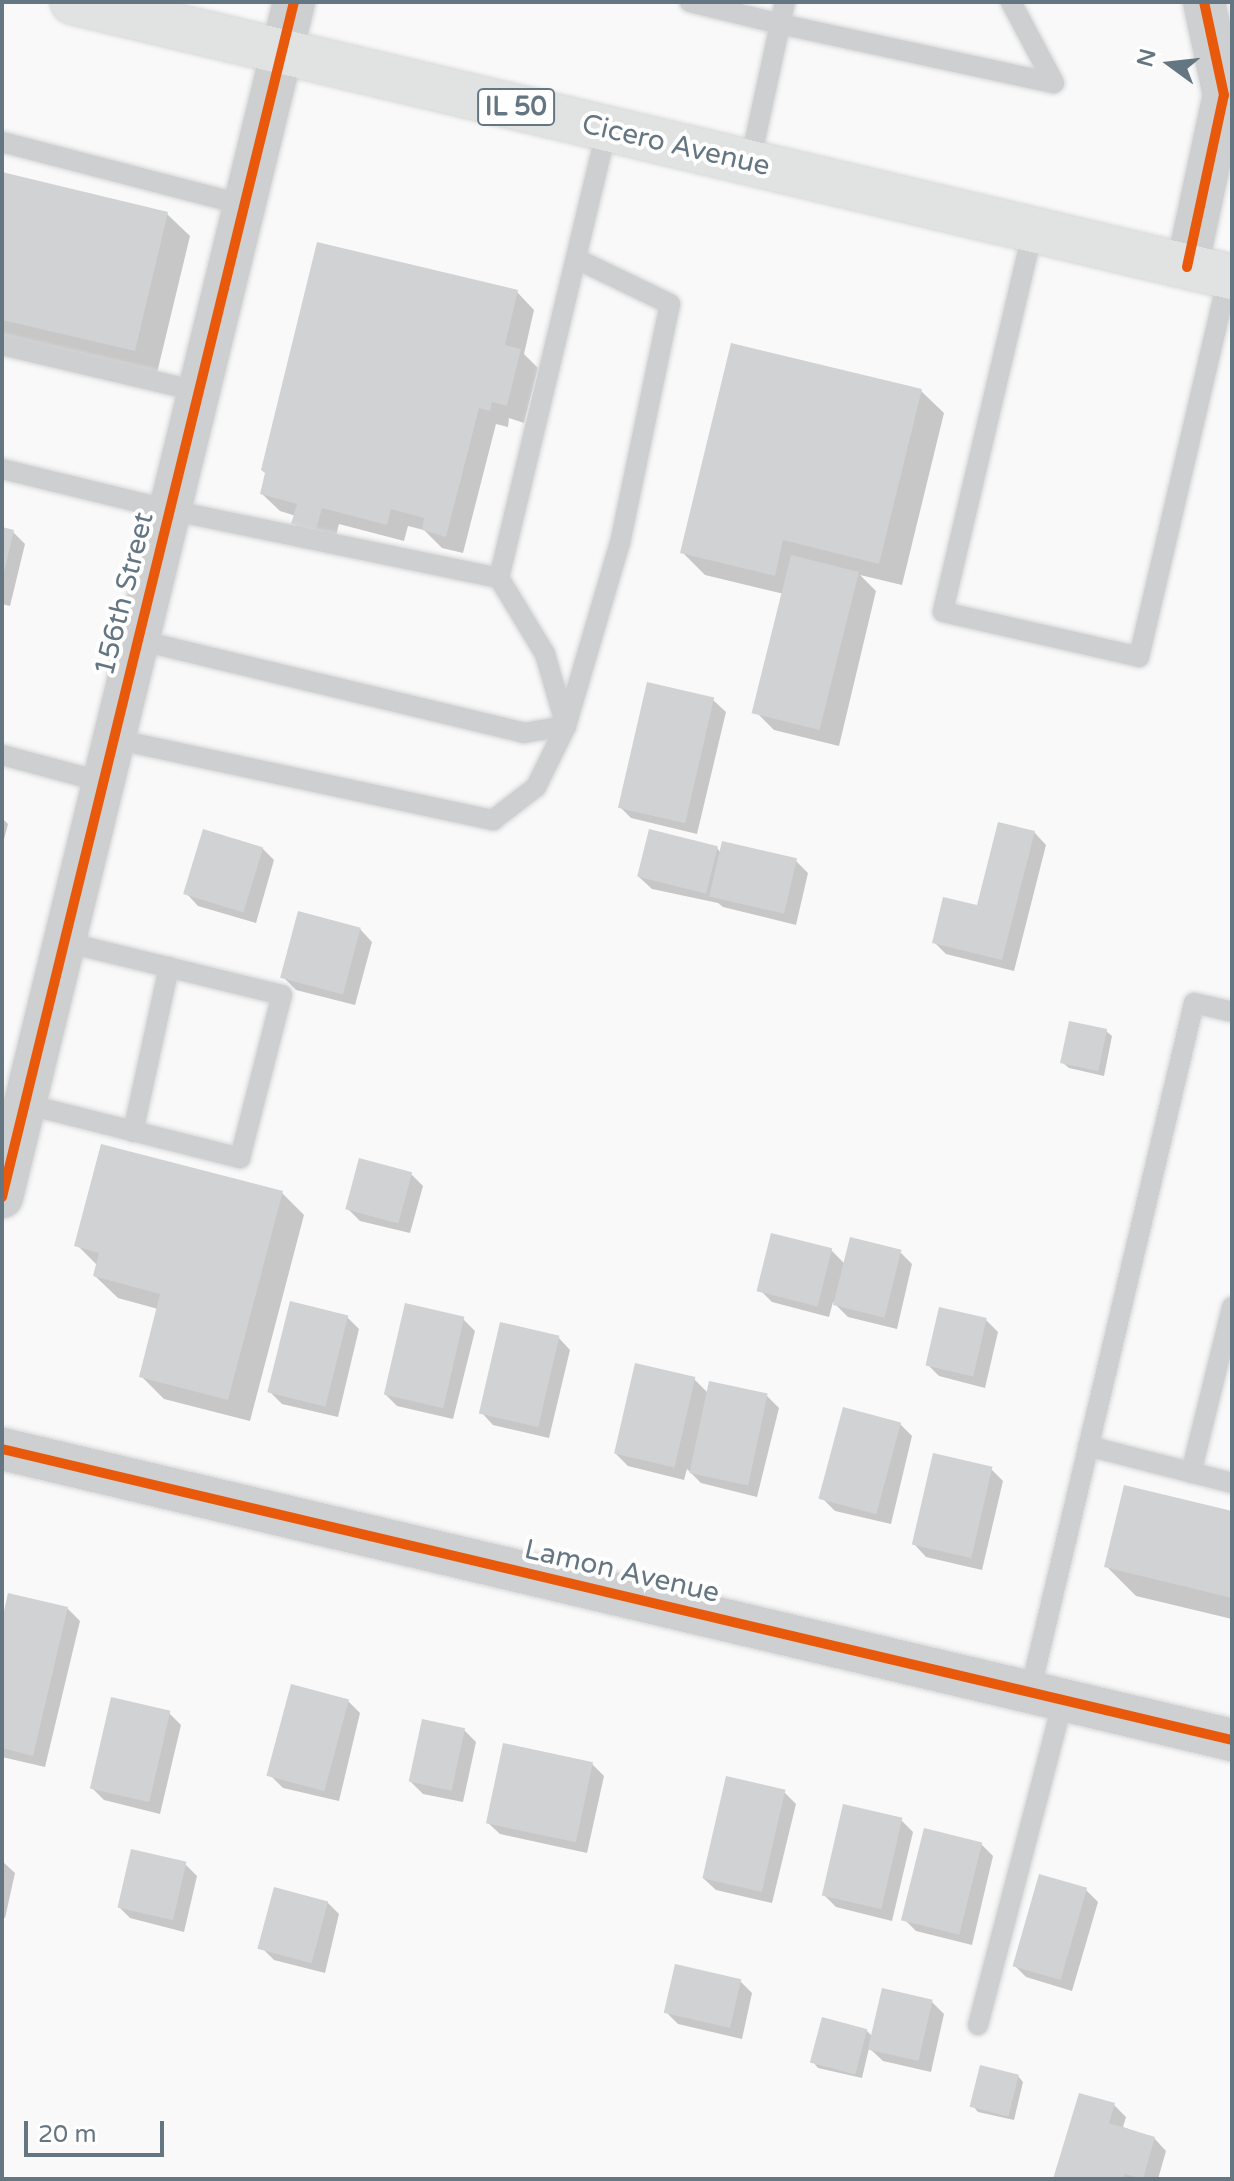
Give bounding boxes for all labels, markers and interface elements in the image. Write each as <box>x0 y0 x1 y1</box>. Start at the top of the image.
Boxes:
north arrow <box>1130 24 1210 104</box>
text: N <box>1132 46 1162 70</box>
road number: IL 50 <box>476 85 556 129</box>
street label: Cicero Avenue <box>579 107 773 183</box>
street label: 156th Street <box>87 509 161 679</box>
street label: Lamon Avenue <box>521 1532 723 1610</box>
scale bar <box>28 2105 168 2155</box>
text: 20 m <box>38 2120 96 2149</box>

